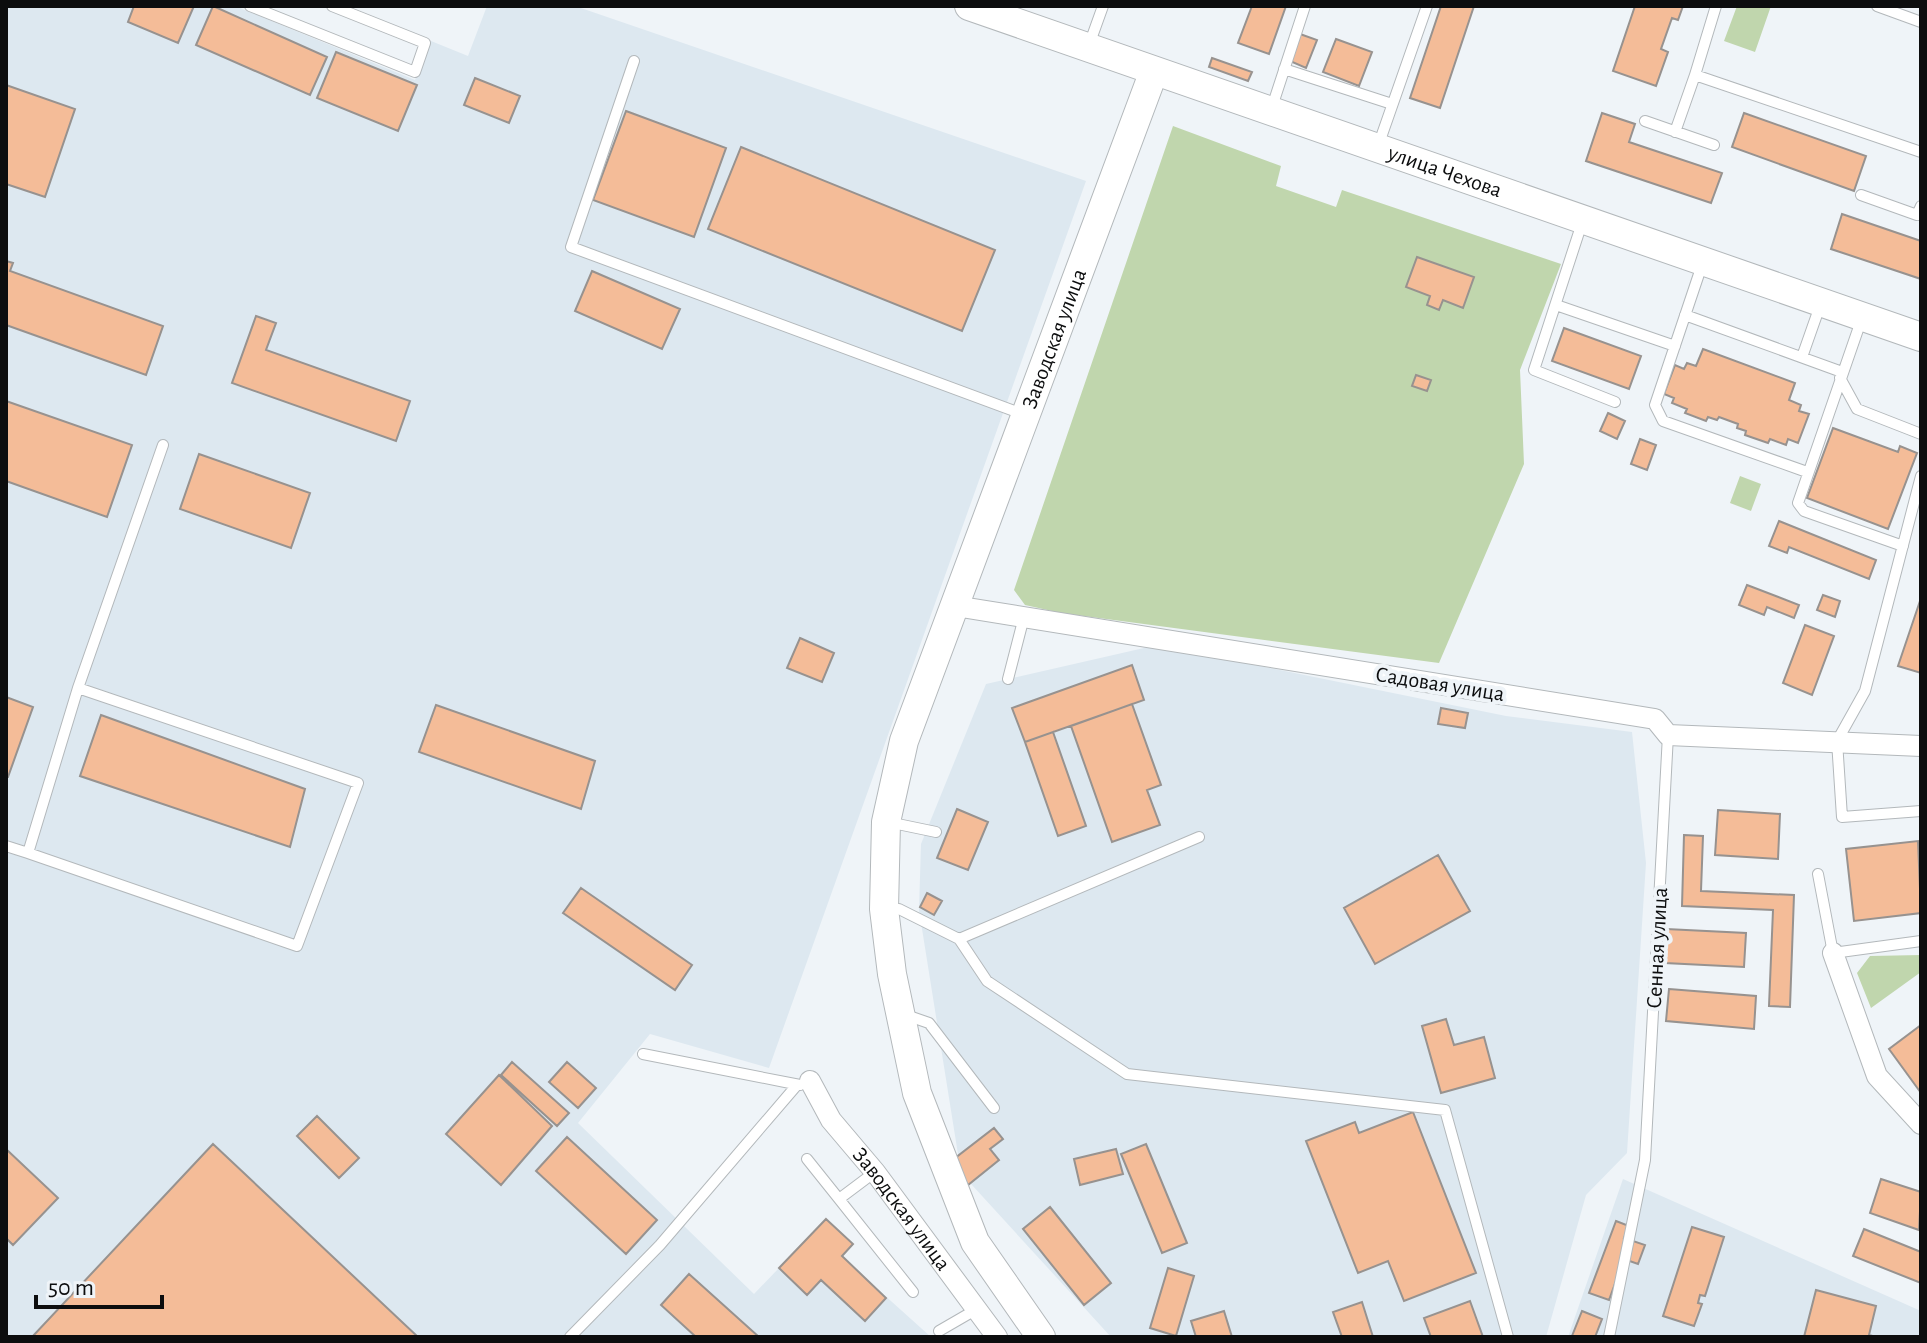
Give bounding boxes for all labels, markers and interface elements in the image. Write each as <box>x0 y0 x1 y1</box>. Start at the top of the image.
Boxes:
street label: улица Чехова <box>1384 141 1505 201</box>
street label: Заводская улица <box>1018 266 1090 412</box>
street label: Садовая улица <box>1374 663 1506 705</box>
street label: Сенная улица <box>1643 887 1671 1009</box>
street label: Заводская улица <box>848 1143 955 1274</box>
scale bar <box>36 1259 162 1309</box>
text: 50 m <box>48 1276 94 1300</box>

